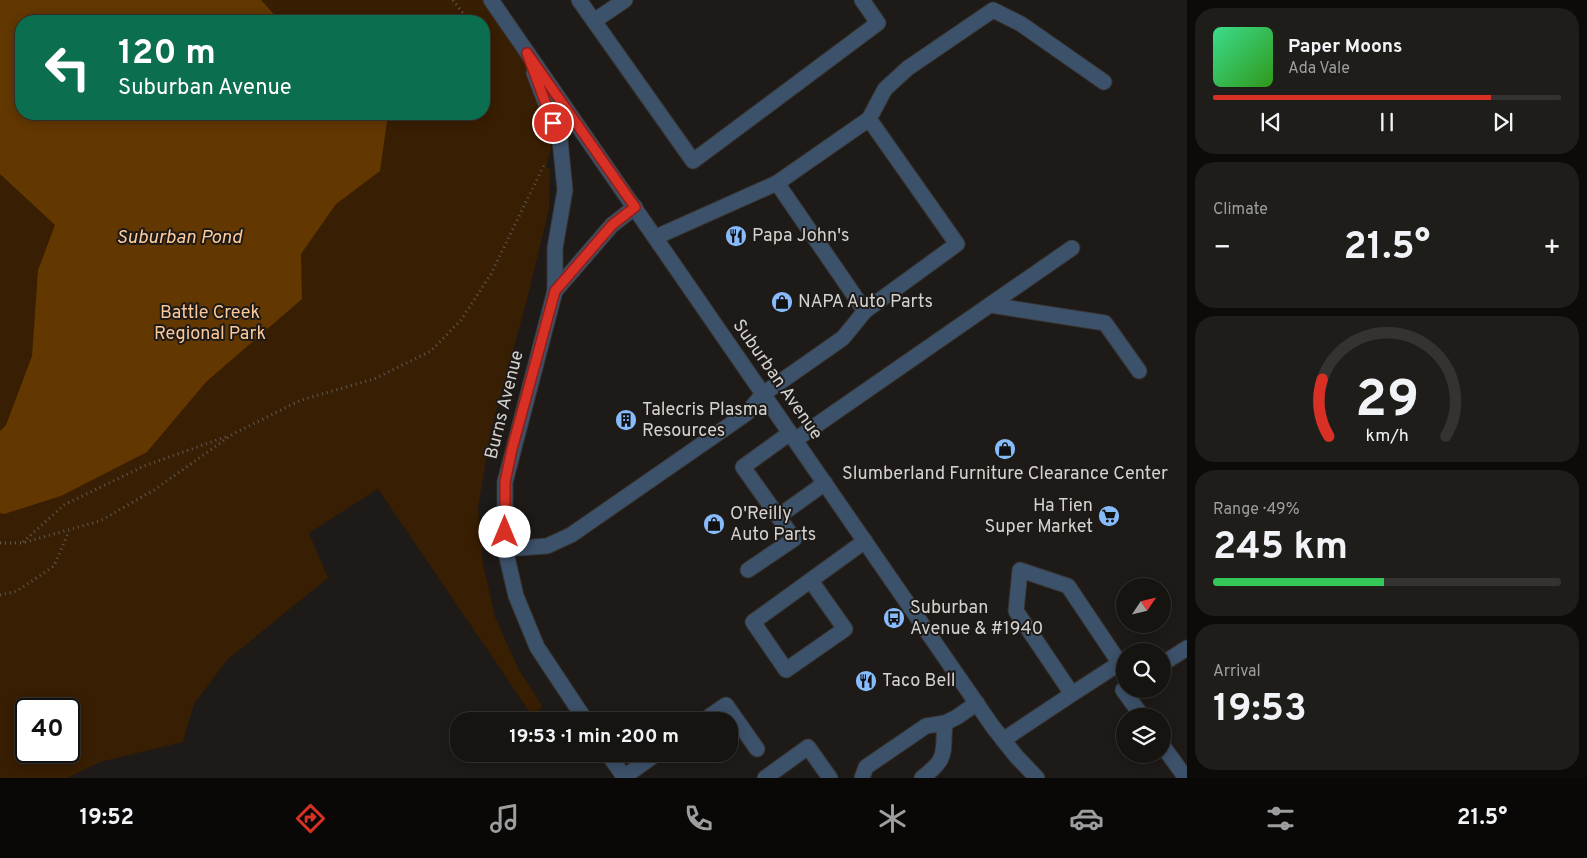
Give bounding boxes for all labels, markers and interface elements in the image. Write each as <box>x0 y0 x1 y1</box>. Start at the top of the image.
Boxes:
text: 120 m <box>118 32 216 76</box>
icon: left <box>35 35 100 100</box>
text: Paper Moons <box>1288 35 1402 59</box>
text: Ada Vale <box>1288 59 1350 79</box>
text: Suburban Avenue <box>118 75 292 102</box>
pin <box>532 102 574 144</box>
icon: previous <box>1257 108 1285 136</box>
icon: pause <box>1373 108 1401 136</box>
icon: next <box>1489 108 1517 136</box>
icon: arrive <box>539 109 567 137</box>
text: Climate <box>1213 200 1268 220</box>
restaurant icon: Papa John's <box>724 224 748 248</box>
text: 21.5° <box>1344 224 1430 273</box>
place label: Papa John's <box>752 225 849 248</box>
water label: Suburban Pond <box>116 226 243 250</box>
text: − <box>1213 231 1231 267</box>
text: + <box>1543 231 1561 267</box>
shop icon: NAPA Auto Parts <box>770 290 794 314</box>
place label: NAPA Auto Parts <box>798 291 933 314</box>
park label: Battle Creek Regional Park <box>154 302 266 346</box>
street label: Suburban Avenue <box>727 315 827 445</box>
street label: Burns Avenue <box>480 348 530 462</box>
text: 29 <box>1355 369 1419 435</box>
place label: Talecris Plasma Resources <box>642 399 767 443</box>
building icon: Talecris Plasma Resources <box>614 408 638 432</box>
text: km/h <box>1365 425 1409 448</box>
shop icon: Slumberland Furniture Clearance Center <box>993 437 1017 461</box>
place label: Slumberland Furniture Clearance Center <box>842 463 1168 486</box>
place label: Ha Tien Super Market <box>985 495 1093 539</box>
text: Range · 49% <box>1213 500 1300 520</box>
place label: O'Reilly Auto Parts <box>730 503 816 547</box>
supermarket icon: Ha Tien Super Market <box>1097 504 1121 528</box>
position arrow <box>478 505 530 557</box>
shop icon: O'Reilly Auto Parts <box>702 512 726 536</box>
text: 245 km <box>1213 524 1348 573</box>
north arrow <box>1116 578 1171 632</box>
map controls <box>1116 578 1171 763</box>
place label: Suburban Avenue & #1940 <box>910 597 1043 641</box>
bus stop icon: Suburban Avenue & #1940 <box>882 606 906 630</box>
button: search <box>1116 643 1171 698</box>
text: Arrival <box>1213 662 1261 682</box>
restaurant icon: Taco Bell <box>854 669 878 693</box>
place label: Taco Bell <box>882 670 956 693</box>
text: 19:53 <box>1213 686 1307 735</box>
speed limit sign: 40 <box>15 698 80 763</box>
button: layers <box>1116 708 1171 763</box>
text: 19:53 · 1 min · 200 m <box>509 725 679 749</box>
icon: directions <box>293 801 328 836</box>
icon: music <box>487 801 522 836</box>
icon: phone <box>681 801 716 836</box>
icon: climate <box>875 801 910 836</box>
icon: car <box>1069 801 1104 836</box>
icon: filters <box>1263 801 1298 836</box>
text: 19:52 <box>80 805 134 832</box>
text: 21.5° <box>1457 805 1507 832</box>

